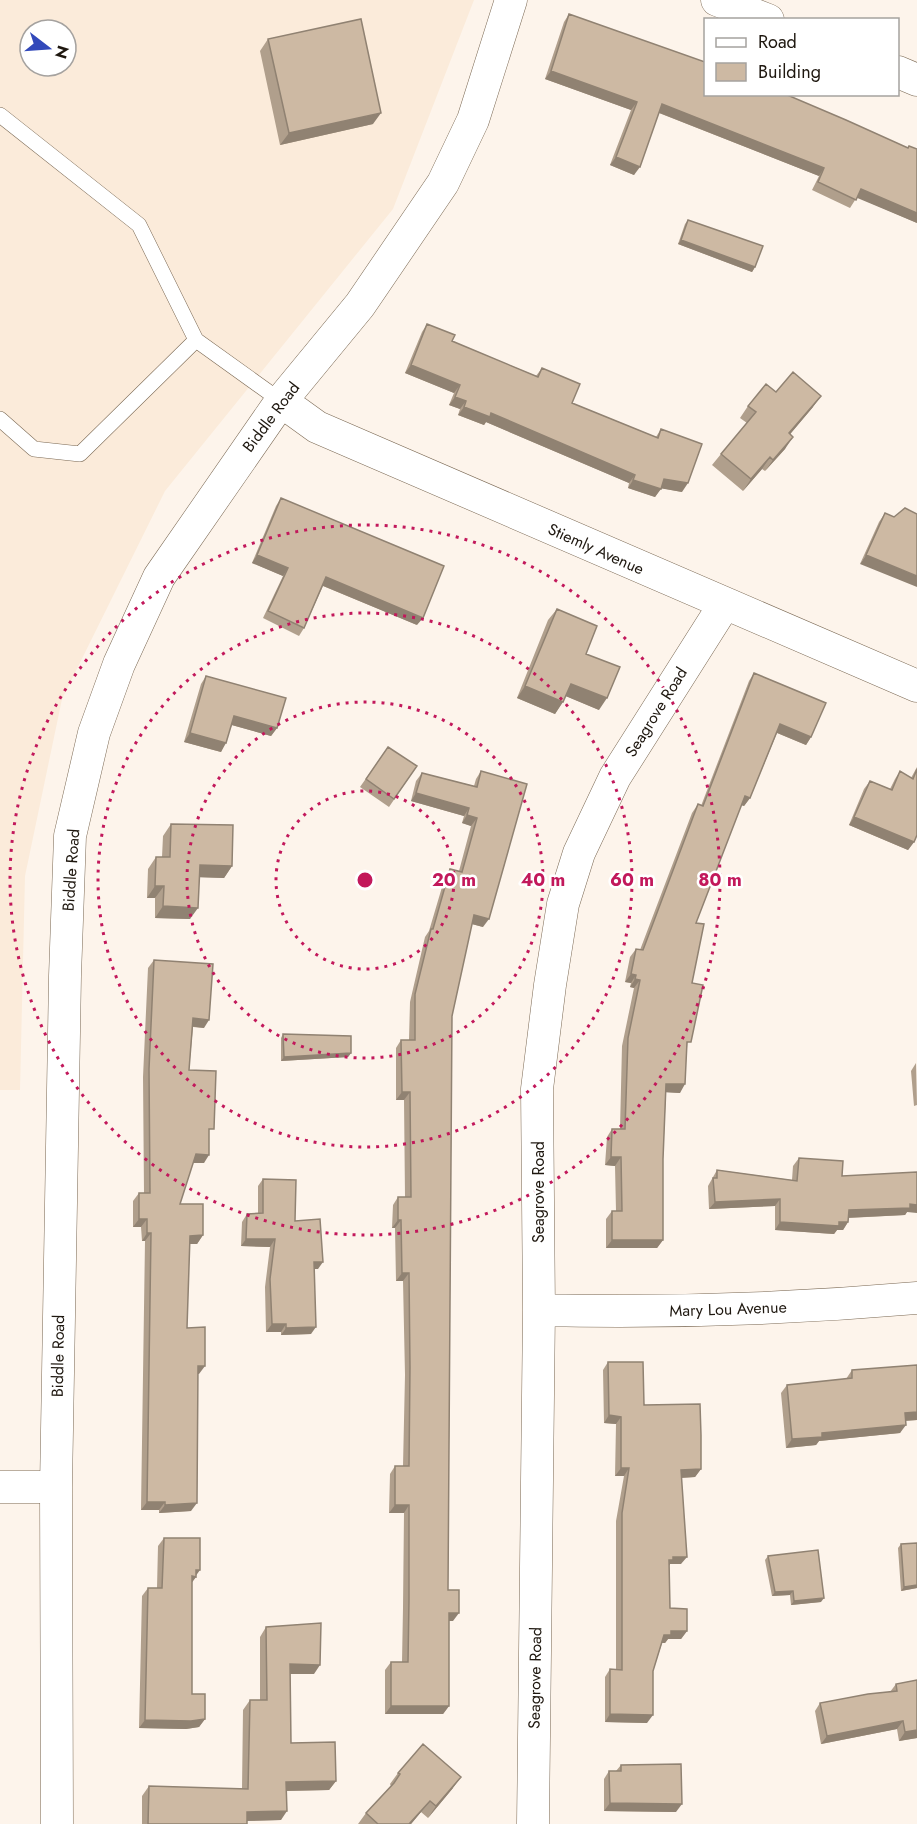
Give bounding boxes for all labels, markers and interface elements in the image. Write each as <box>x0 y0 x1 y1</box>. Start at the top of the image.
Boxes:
north arrow <box>18 18 78 78</box>
legend <box>704 18 899 96</box>
text: Road <box>758 29 797 55</box>
text: N <box>49 43 75 62</box>
text: Building <box>758 59 821 85</box>
street label: Biddle Road <box>237 377 305 457</box>
street label: Stiemly Avenue <box>544 518 648 580</box>
street label: Seagrove Road <box>619 663 693 761</box>
street label: Biddle Road <box>57 828 85 912</box>
text: 20 m <box>432 867 476 893</box>
text: 40 m <box>521 867 565 893</box>
text: 60 m <box>610 867 654 893</box>
text: 80 m <box>698 867 742 893</box>
centre of rings <box>355 870 375 890</box>
street label: Seagrove Road <box>527 1141 550 1243</box>
street label: Mary Lou Avenue <box>669 1295 787 1323</box>
street label: Biddle Road <box>46 1315 70 1397</box>
street label: Seagrove Road <box>523 1627 547 1729</box>

